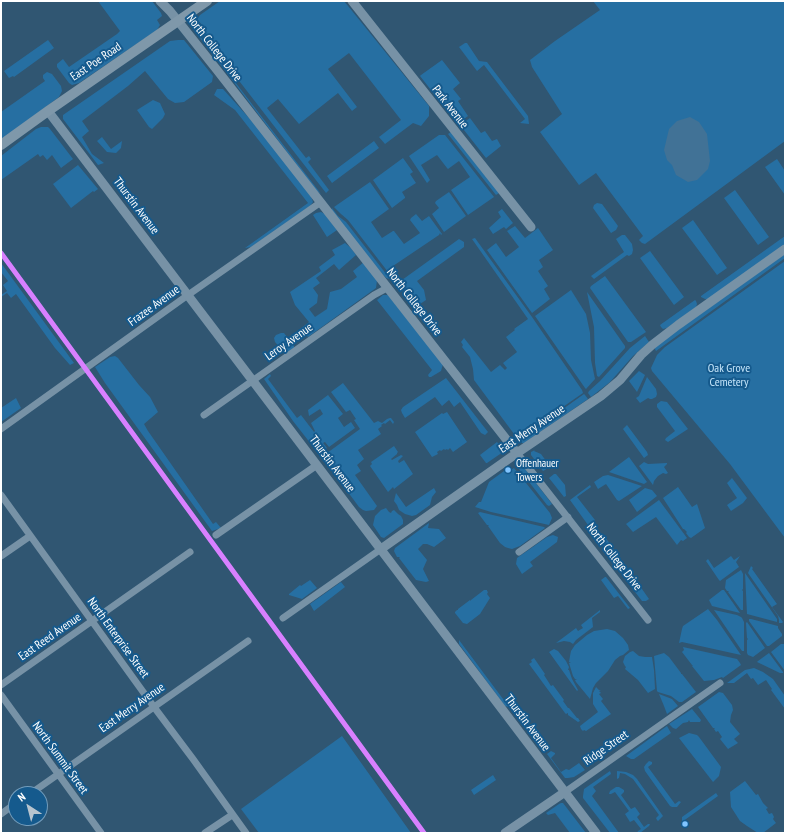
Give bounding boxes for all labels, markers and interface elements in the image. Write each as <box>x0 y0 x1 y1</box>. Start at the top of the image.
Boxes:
street label: North College Drive <box>183 11 245 85</box>
street label: East Poe Road <box>68 40 124 84</box>
street label: Park Avenue <box>429 83 471 131</box>
street label: Thurstin Avenue <box>110 175 162 237</box>
street label: North College Drive <box>383 265 445 339</box>
street label: Frazee Avenue <box>126 283 182 329</box>
street label: Leroy Avenue <box>262 320 316 364</box>
park label: Oak Grove Cemetery <box>708 362 750 390</box>
street label: East Merry Avenue <box>496 402 568 456</box>
street label: Thurstin Avenue <box>306 433 358 495</box>
place label: Offenhauer Towers <box>516 457 559 483</box>
marker: Offenhauer Towers <box>503 465 513 475</box>
street label: North College Drive <box>583 520 645 594</box>
street label: North Enterprise Street <box>84 595 152 681</box>
street label: East Reed Avenue <box>16 610 84 664</box>
street label: East Merry Avenue <box>97 680 167 736</box>
street label: Thurstin Avenue <box>501 692 553 754</box>
street label: North Summit Street <box>29 719 91 797</box>
street label: Ridge Street <box>581 727 631 769</box>
north arrow <box>8 786 48 826</box>
text: N <box>15 790 28 805</box>
unlabelled marker <box>680 819 690 829</box>

